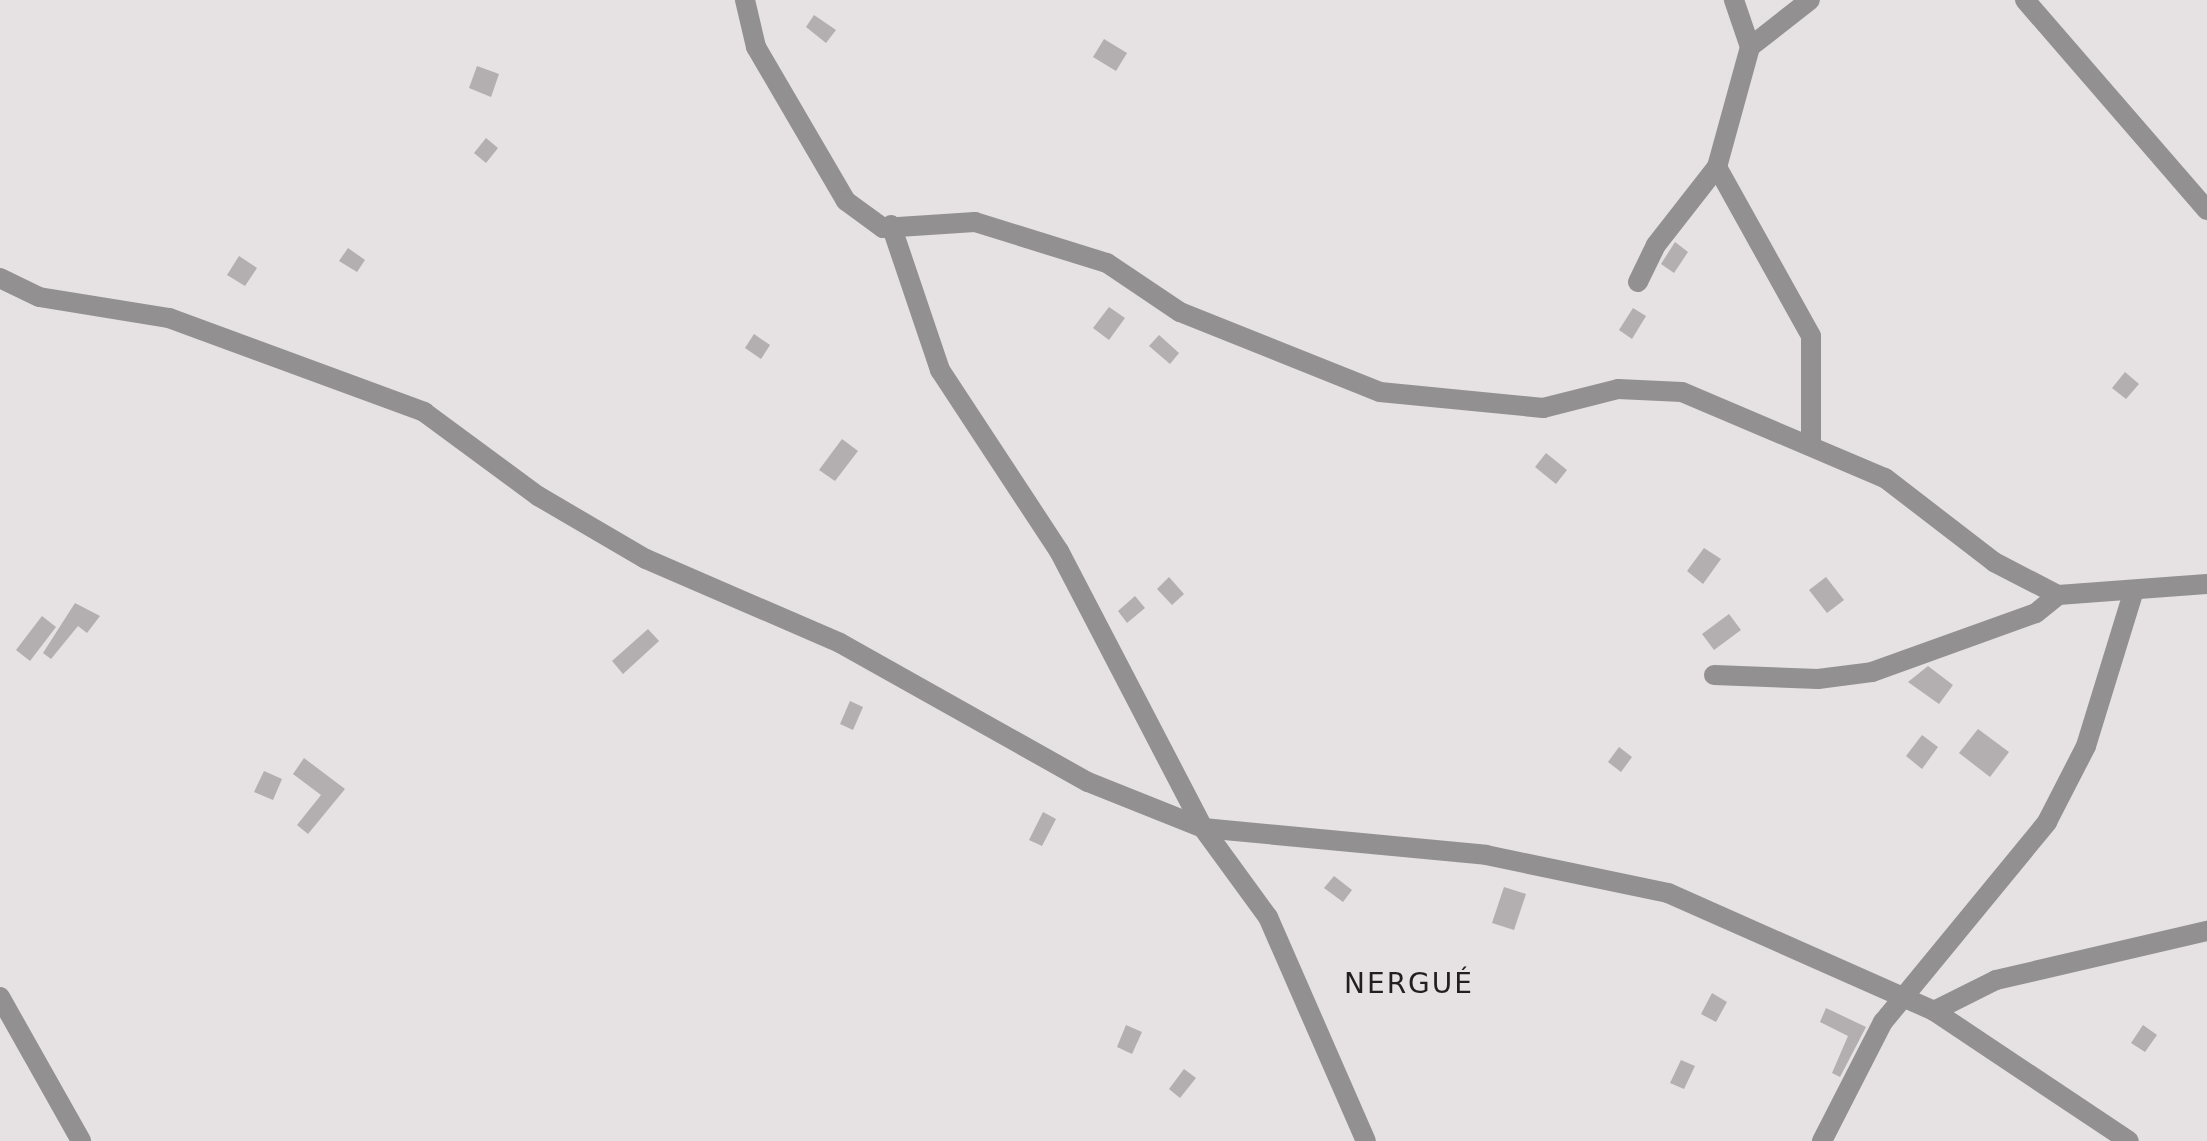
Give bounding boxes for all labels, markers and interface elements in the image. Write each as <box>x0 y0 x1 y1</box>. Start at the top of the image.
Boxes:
district label: NERGUÉ <box>1344 967 1474 1001</box>

